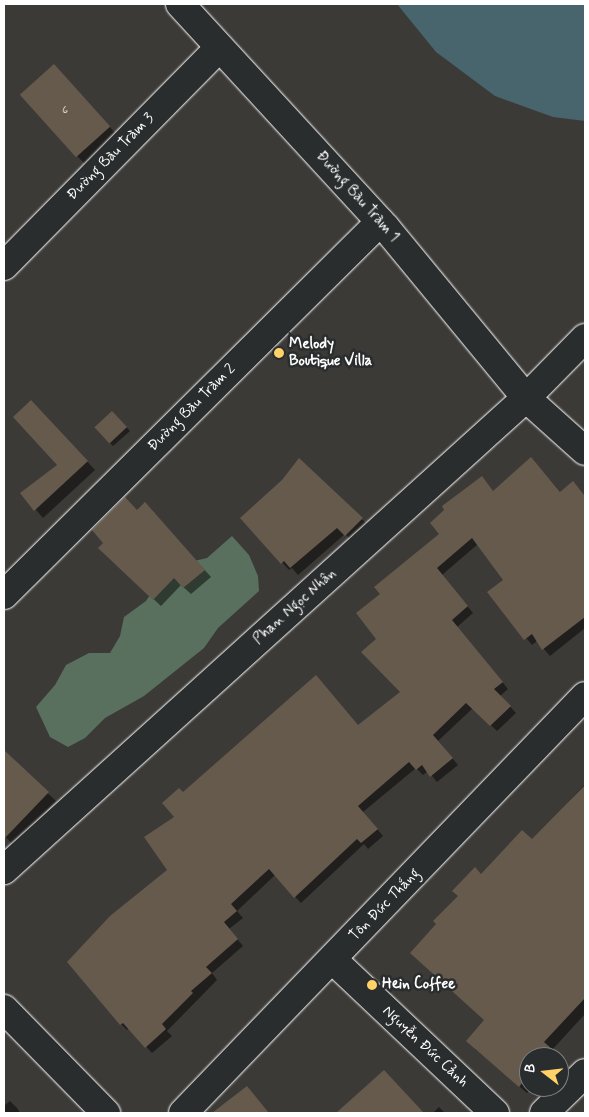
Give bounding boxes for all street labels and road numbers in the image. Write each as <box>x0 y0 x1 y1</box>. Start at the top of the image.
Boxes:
street label: Đường Bàu Tràm 3 <box>64 110 158 204</box>
street label: Đường Bàu Tràm 1 <box>312 148 402 246</box>
street label: Đường Bàu Tràm 2 <box>145 361 239 455</box>
street label: Phan Ngọc Nhân <box>250 565 340 649</box>
street label: Tôn Đức Thắng <box>346 865 424 945</box>
street label: Nguyễn Đức Cảnh <box>378 1002 472 1092</box>

